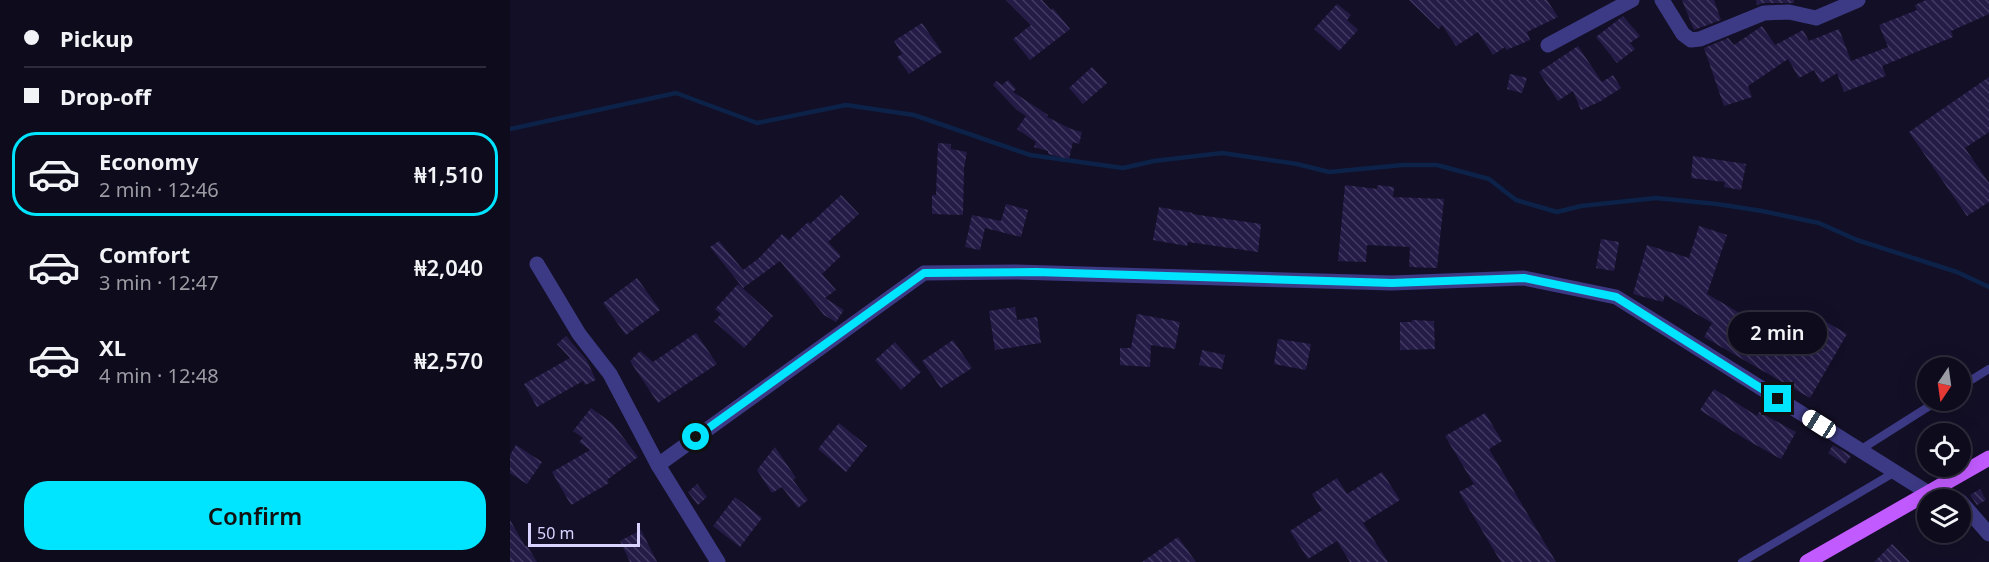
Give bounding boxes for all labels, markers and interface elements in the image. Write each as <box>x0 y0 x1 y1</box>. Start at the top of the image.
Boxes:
text: Pickup <box>60 23 133 53</box>
text: Drop-off <box>60 81 151 111</box>
text: Economy <box>99 146 198 176</box>
icon: car <box>27 147 81 201</box>
text: ₦1,510 <box>414 159 483 189</box>
text: 2 min · 12:46 <box>99 176 219 203</box>
text: Comfort <box>99 239 190 269</box>
icon: car <box>27 240 81 294</box>
text: ₦2,040 <box>414 252 483 282</box>
text: 3 min · 12:47 <box>99 269 219 296</box>
callout: 2 min <box>1728 312 1828 354</box>
text: 2 min <box>1750 319 1805 346</box>
text: XL <box>99 332 126 362</box>
icon: car <box>27 333 81 387</box>
text: ₦2,570 <box>414 345 483 375</box>
north arrow <box>1917 357 1971 411</box>
map controls <box>1917 357 1971 543</box>
text: 4 min · 12:48 <box>99 362 219 389</box>
route end <box>1764 385 1791 412</box>
car <box>1799 407 1839 441</box>
route start <box>682 423 709 450</box>
button: locate <box>1917 423 1971 477</box>
button: Confirm <box>24 481 486 550</box>
button: layers <box>1917 489 1971 543</box>
scale bar <box>528 520 640 548</box>
text: 50 m <box>537 522 574 544</box>

